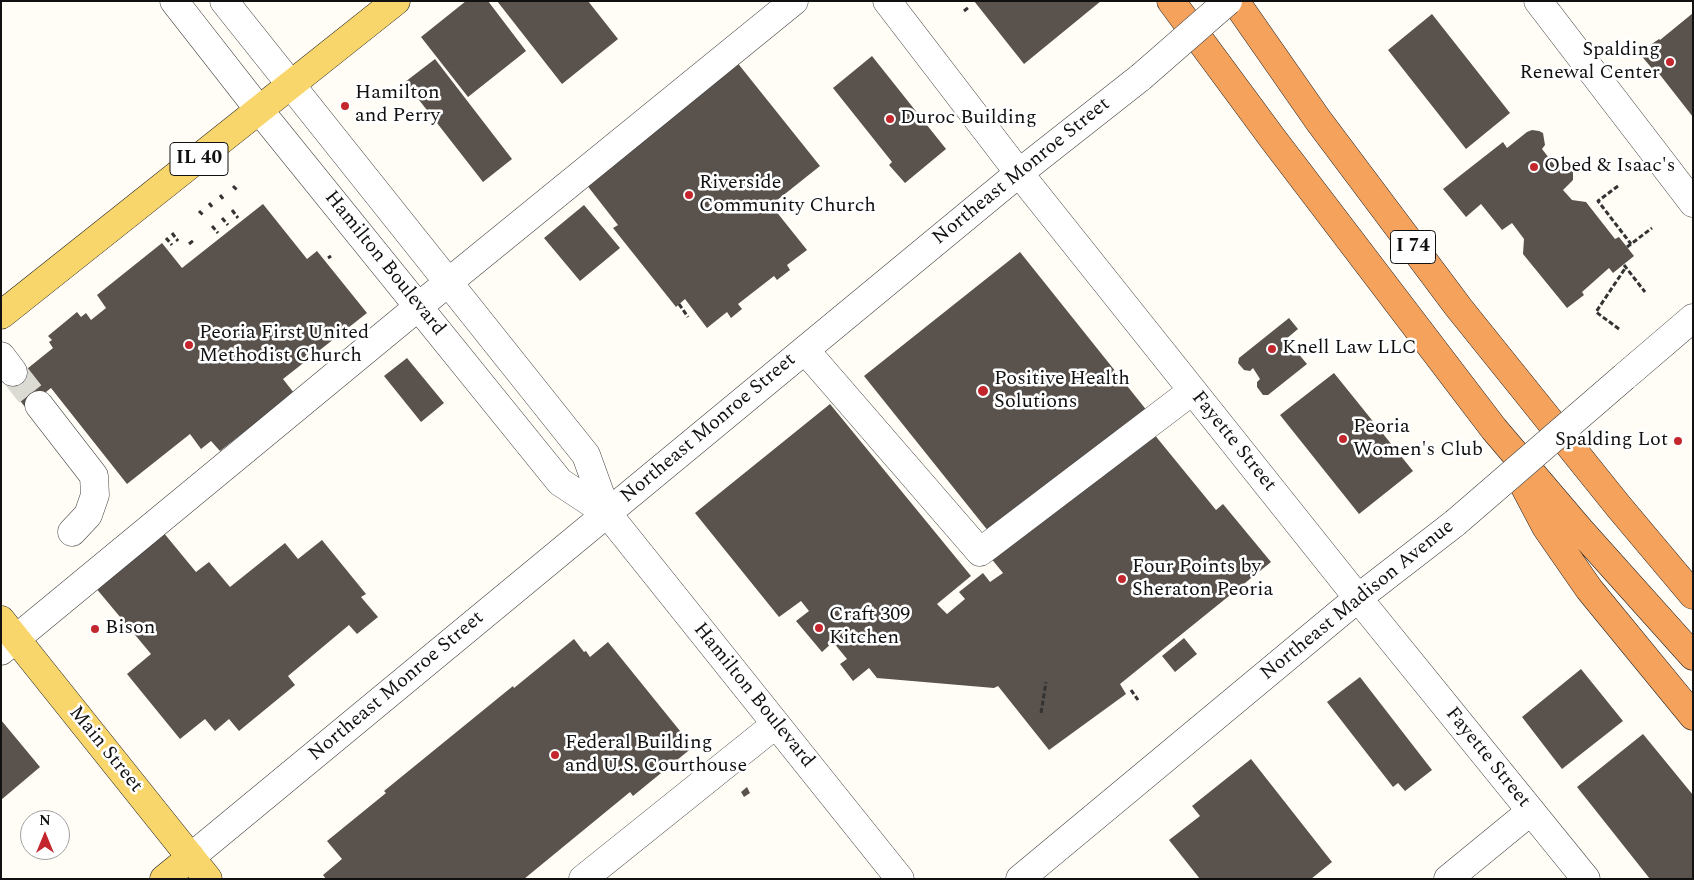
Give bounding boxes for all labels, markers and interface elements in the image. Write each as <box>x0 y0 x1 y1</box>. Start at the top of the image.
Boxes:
place label: Spalding Renewal Center <box>1520 39 1660 86</box>
marker: Spalding Renewal Center <box>1664 56 1676 68</box>
place label: Hamilton and Perry <box>355 82 440 129</box>
street label: Northeast Monroe Street <box>929 93 1115 251</box>
marker: Hamilton and Perry <box>339 100 351 112</box>
place label: Duroc Building <box>900 107 1037 131</box>
marker: Duroc Building <box>884 113 896 125</box>
road number: IL 40 <box>170 142 228 176</box>
place label: Obed & Isaac's <box>1544 155 1675 179</box>
marker: Obed & Isaac's <box>1528 161 1540 173</box>
place label: Riverside Community Church <box>699 172 876 219</box>
street label: Hamilton Boulevard <box>318 187 450 341</box>
marker: Riverside Community Church <box>683 189 695 201</box>
road number: I 74 <box>1390 230 1436 264</box>
place label: Peoria First United Methodist Church <box>199 322 369 369</box>
place label: Knell Law LLC <box>1282 337 1417 361</box>
marker: Peoria First United Methodist Church <box>183 339 195 351</box>
marker: Knell Law LLC <box>1266 343 1278 355</box>
street label: Northeast Monroe Street <box>617 349 801 509</box>
place label: Positive Health Solutions <box>994 368 1130 415</box>
marker: Positive Health Solutions <box>976 384 990 398</box>
street label: Fayette Street <box>1185 387 1281 497</box>
place label: Peoria Women's Club <box>1353 416 1483 463</box>
place label: Spalding Lot <box>1555 429 1668 453</box>
marker: Peoria Women's Club <box>1337 433 1349 445</box>
marker: Spalding Lot <box>1672 435 1684 447</box>
street label: Northeast Madison Avenue <box>1256 516 1460 686</box>
place label: Four Points by Sheraton Peoria <box>1132 556 1273 603</box>
marker: Four Points by Sheraton Peoria <box>1116 573 1128 585</box>
place label: Craft 309 Kitchen <box>829 604 910 651</box>
street label: Northeast Monroe Street <box>305 607 489 767</box>
place label: Bison <box>105 617 155 641</box>
street label: Hamilton Boulevard <box>687 619 819 773</box>
marker: Craft 309 Kitchen <box>813 622 825 634</box>
marker: Bison <box>89 623 101 635</box>
street label: Main Street <box>63 702 147 798</box>
street label: Fayette Street <box>1439 703 1535 813</box>
place label: Federal Building and U.S. Courthouse <box>565 732 747 779</box>
marker: Federal Building and U.S. Courthouse <box>549 749 561 761</box>
north arrow <box>20 810 70 860</box>
text: N <box>39 810 51 831</box>

